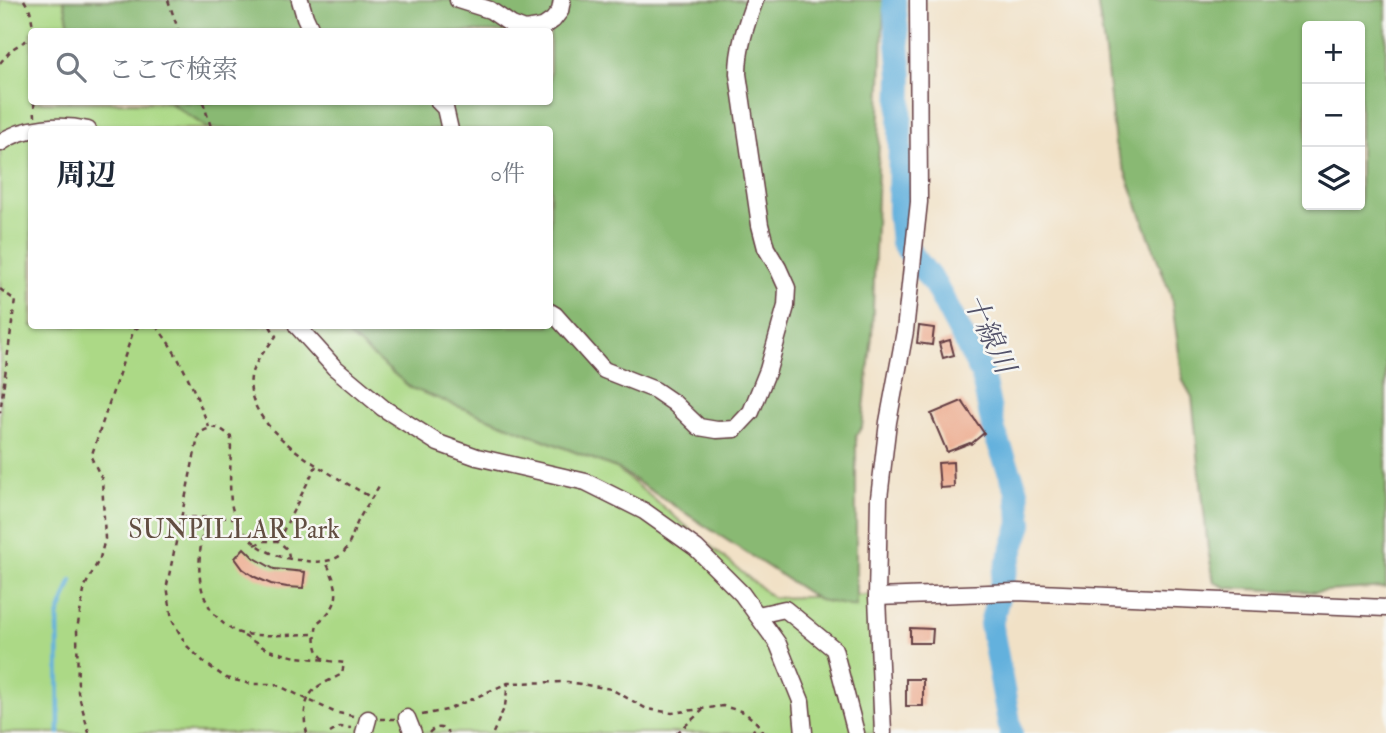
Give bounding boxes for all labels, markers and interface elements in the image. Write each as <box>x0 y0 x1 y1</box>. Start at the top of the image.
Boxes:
map controls <box>1302 21 1365 210</box>
button: + <box>1302 21 1365 84</box>
search box <box>28 28 553 105</box>
icon: search <box>52 48 90 86</box>
text: ここで検索 <box>108 54 238 86</box>
button: − <box>1302 84 1365 147</box>
button: layers <box>1302 147 1365 210</box>
text: 周辺 <box>56 157 116 194</box>
text: 0件 <box>490 159 525 188</box>
water label: 十線川 <box>955 288 1024 382</box>
park label: SUNPILLAR Park <box>128 514 340 546</box>

